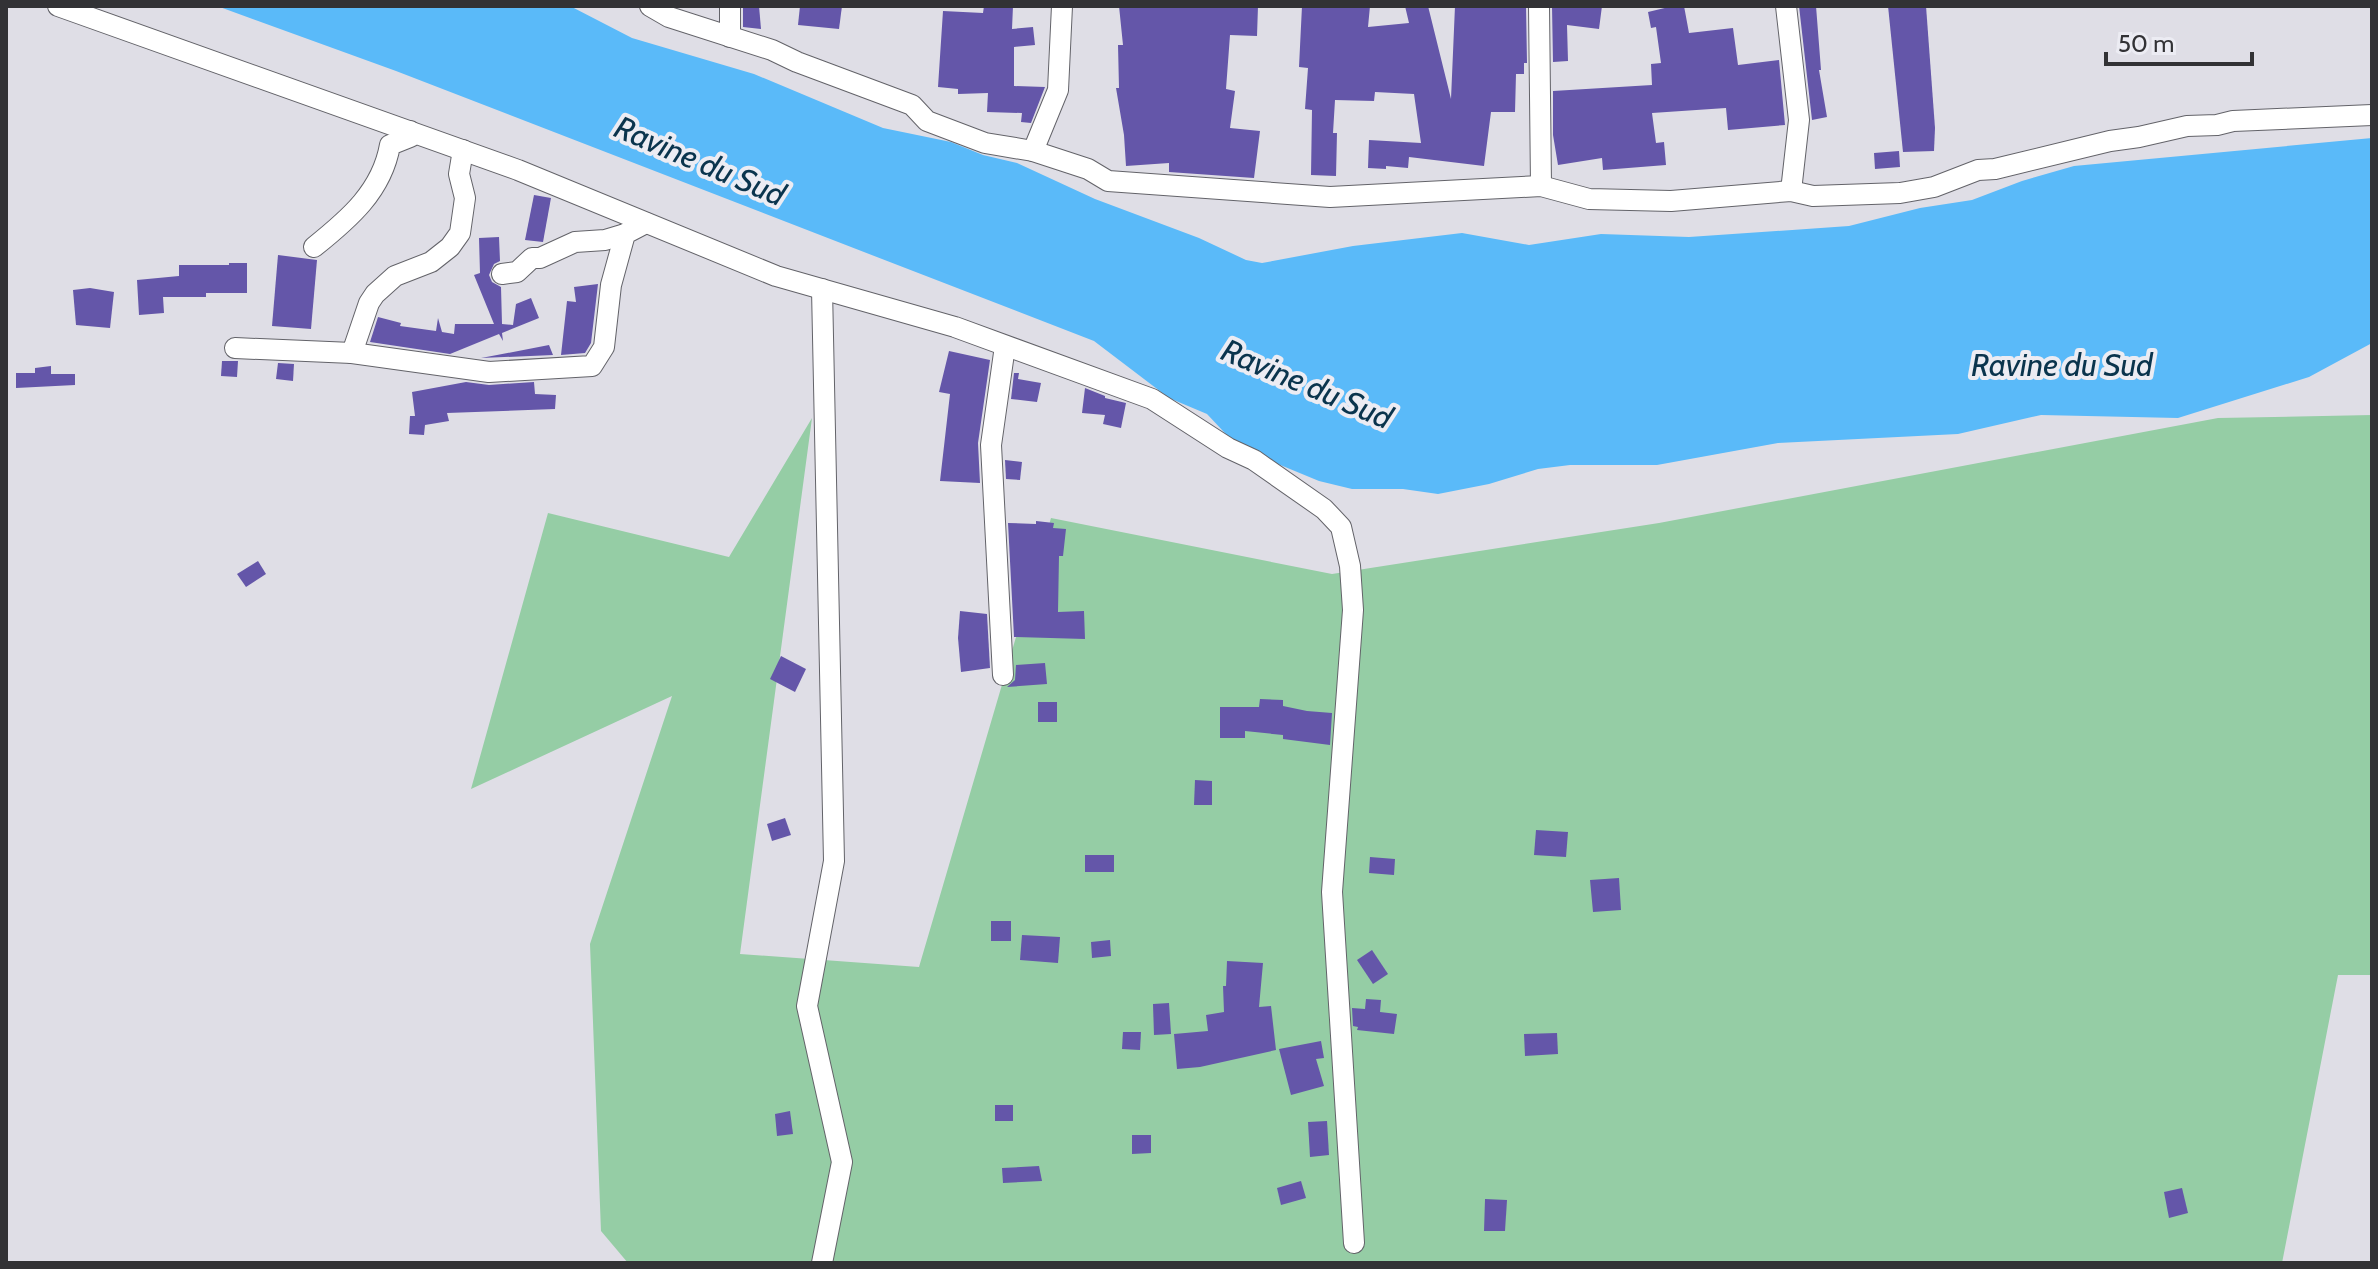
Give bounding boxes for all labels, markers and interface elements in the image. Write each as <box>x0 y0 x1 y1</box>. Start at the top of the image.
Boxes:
scale bar <box>2106 16 2252 66</box>
text: 50 m <box>2118 29 2174 58</box>
water label: Ravine du Sud <box>609 107 793 215</box>
water label: Ravine du Sud <box>1216 330 1400 438</box>
water label: Ravine du Sud <box>1971 345 2154 384</box>

